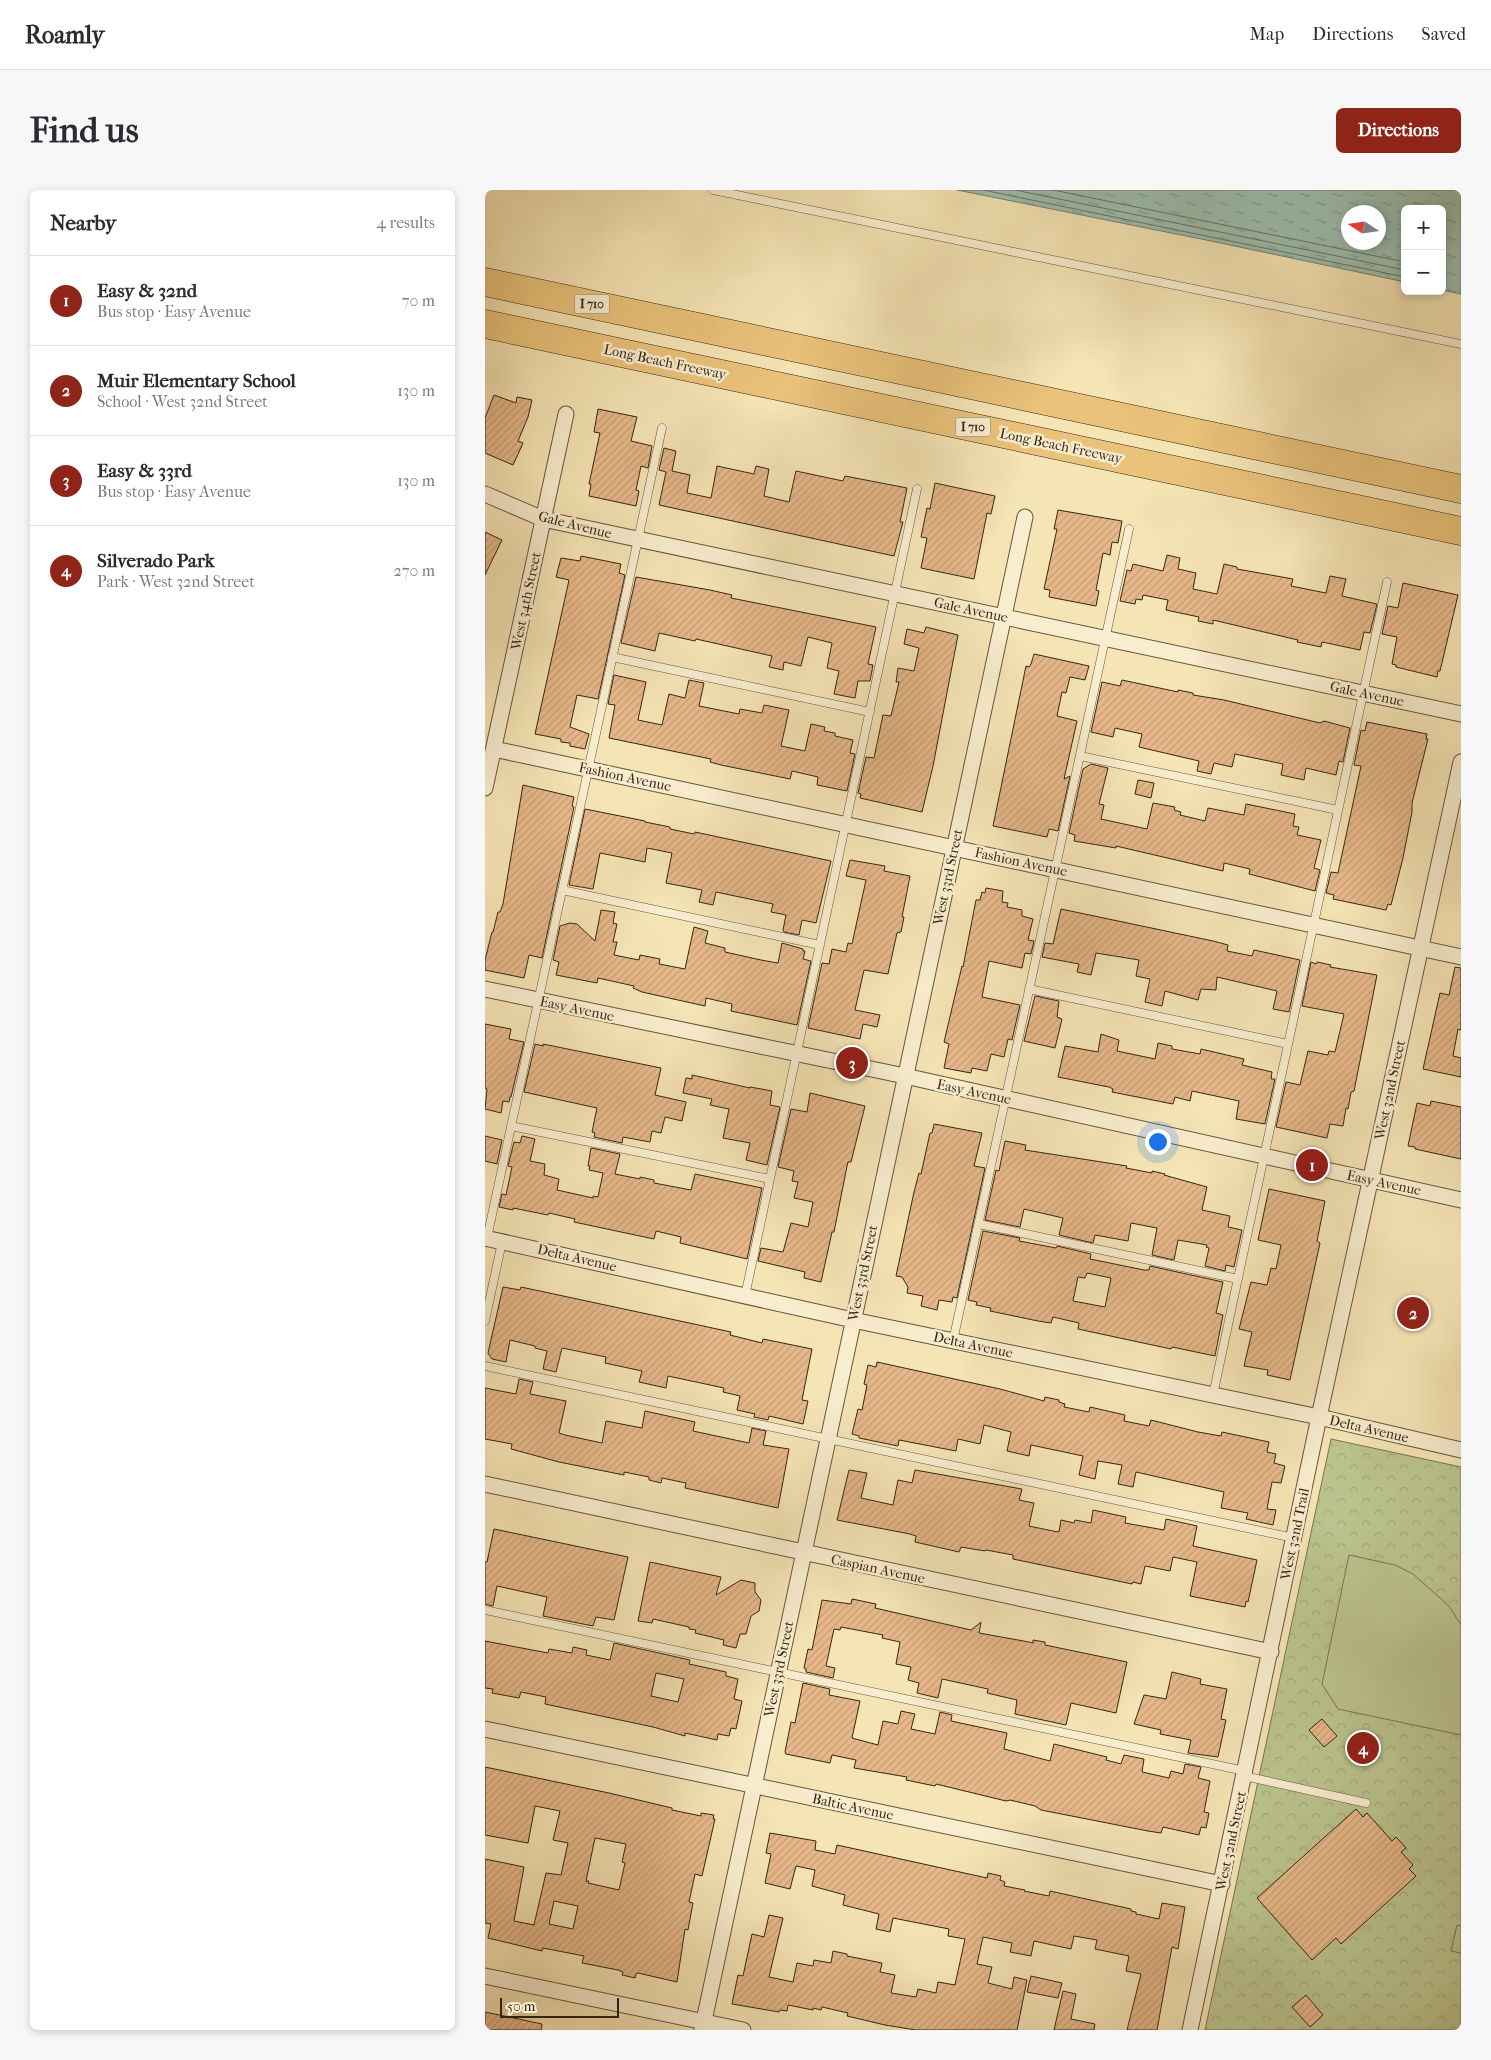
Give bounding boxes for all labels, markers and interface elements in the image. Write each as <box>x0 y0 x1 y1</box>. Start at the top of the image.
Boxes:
text: Roamly <box>25 21 104 49</box>
text: Map <box>1250 24 1284 45</box>
text: Directions <box>1312 24 1393 45</box>
text: Saved <box>1421 24 1466 45</box>
button: Directions <box>1336 108 1461 153</box>
text: Find us <box>30 110 139 151</box>
north arrow <box>1341 205 1386 250</box>
map controls <box>1401 205 1446 295</box>
button: + <box>1401 205 1446 250</box>
text: Nearby <box>50 211 116 235</box>
text: 4 results <box>377 213 435 232</box>
button: − <box>1401 250 1446 295</box>
text: Easy & 32nd <box>97 280 197 302</box>
text: 1 <box>63 291 69 310</box>
text: 70 m <box>402 291 435 310</box>
road number: I 710 <box>575 295 609 314</box>
text: Bus stop · Easy Avenue <box>97 302 251 321</box>
street label: Long Beach Freeway <box>602 341 728 383</box>
text: Muir Elementary School <box>97 370 296 392</box>
text: 2 <box>62 381 70 400</box>
text: 130 m <box>397 381 435 400</box>
text: School · West 32nd Street <box>97 392 268 411</box>
road number: I 710 <box>955 418 991 436</box>
street label: Long Beach Freeway <box>998 425 1124 467</box>
text: Easy & 33rd <box>97 460 192 482</box>
text: 3 <box>63 471 69 490</box>
text: 130 m <box>397 471 435 490</box>
text: Bus stop · Easy Avenue <box>97 482 251 501</box>
street label: Gale Avenue <box>536 508 614 542</box>
text: Silverado Park <box>97 550 215 572</box>
street label: West 34th Street <box>507 550 545 653</box>
text: 4 <box>61 561 71 580</box>
text: 270 m <box>394 561 435 580</box>
text: Park · West 32nd Street <box>97 572 255 591</box>
street label: Gale Avenue <box>932 594 1010 626</box>
street label: Gale Avenue <box>1328 678 1406 710</box>
street label: Fashion Avenue <box>577 759 673 795</box>
street label: West 33rd Street <box>929 827 966 928</box>
street label: Fashion Avenue <box>973 844 1069 880</box>
street label: Easy Avenue <box>538 993 616 1025</box>
street label: West 32nd Street <box>1371 1039 1409 1142</box>
pin: 3 <box>836 1044 868 1082</box>
street label: Easy Avenue <box>935 1076 1013 1108</box>
your location <box>1145 1129 1171 1155</box>
pin: 1 <box>1296 1146 1328 1184</box>
street label: Easy Avenue <box>1345 1167 1423 1199</box>
street label: West 33rd Street <box>844 1223 881 1324</box>
street label: Delta Avenue <box>536 1241 618 1275</box>
pin: 2 <box>1397 1294 1429 1332</box>
street label: Delta Avenue <box>932 1328 1014 1362</box>
street label: Delta Avenue <box>1328 1412 1410 1446</box>
street label: West 32nd Trail <box>1277 1486 1313 1582</box>
street label: Caspian Avenue <box>830 1551 927 1587</box>
street label: West 33rd Street <box>760 1619 797 1720</box>
pin: 4 <box>1347 1729 1379 1767</box>
street label: Baltic Avenue <box>811 1790 895 1824</box>
street label: West 32nd Street <box>1212 1790 1250 1893</box>
scale bar <box>500 1995 619 2018</box>
text: 50 m <box>507 1998 535 2015</box>

